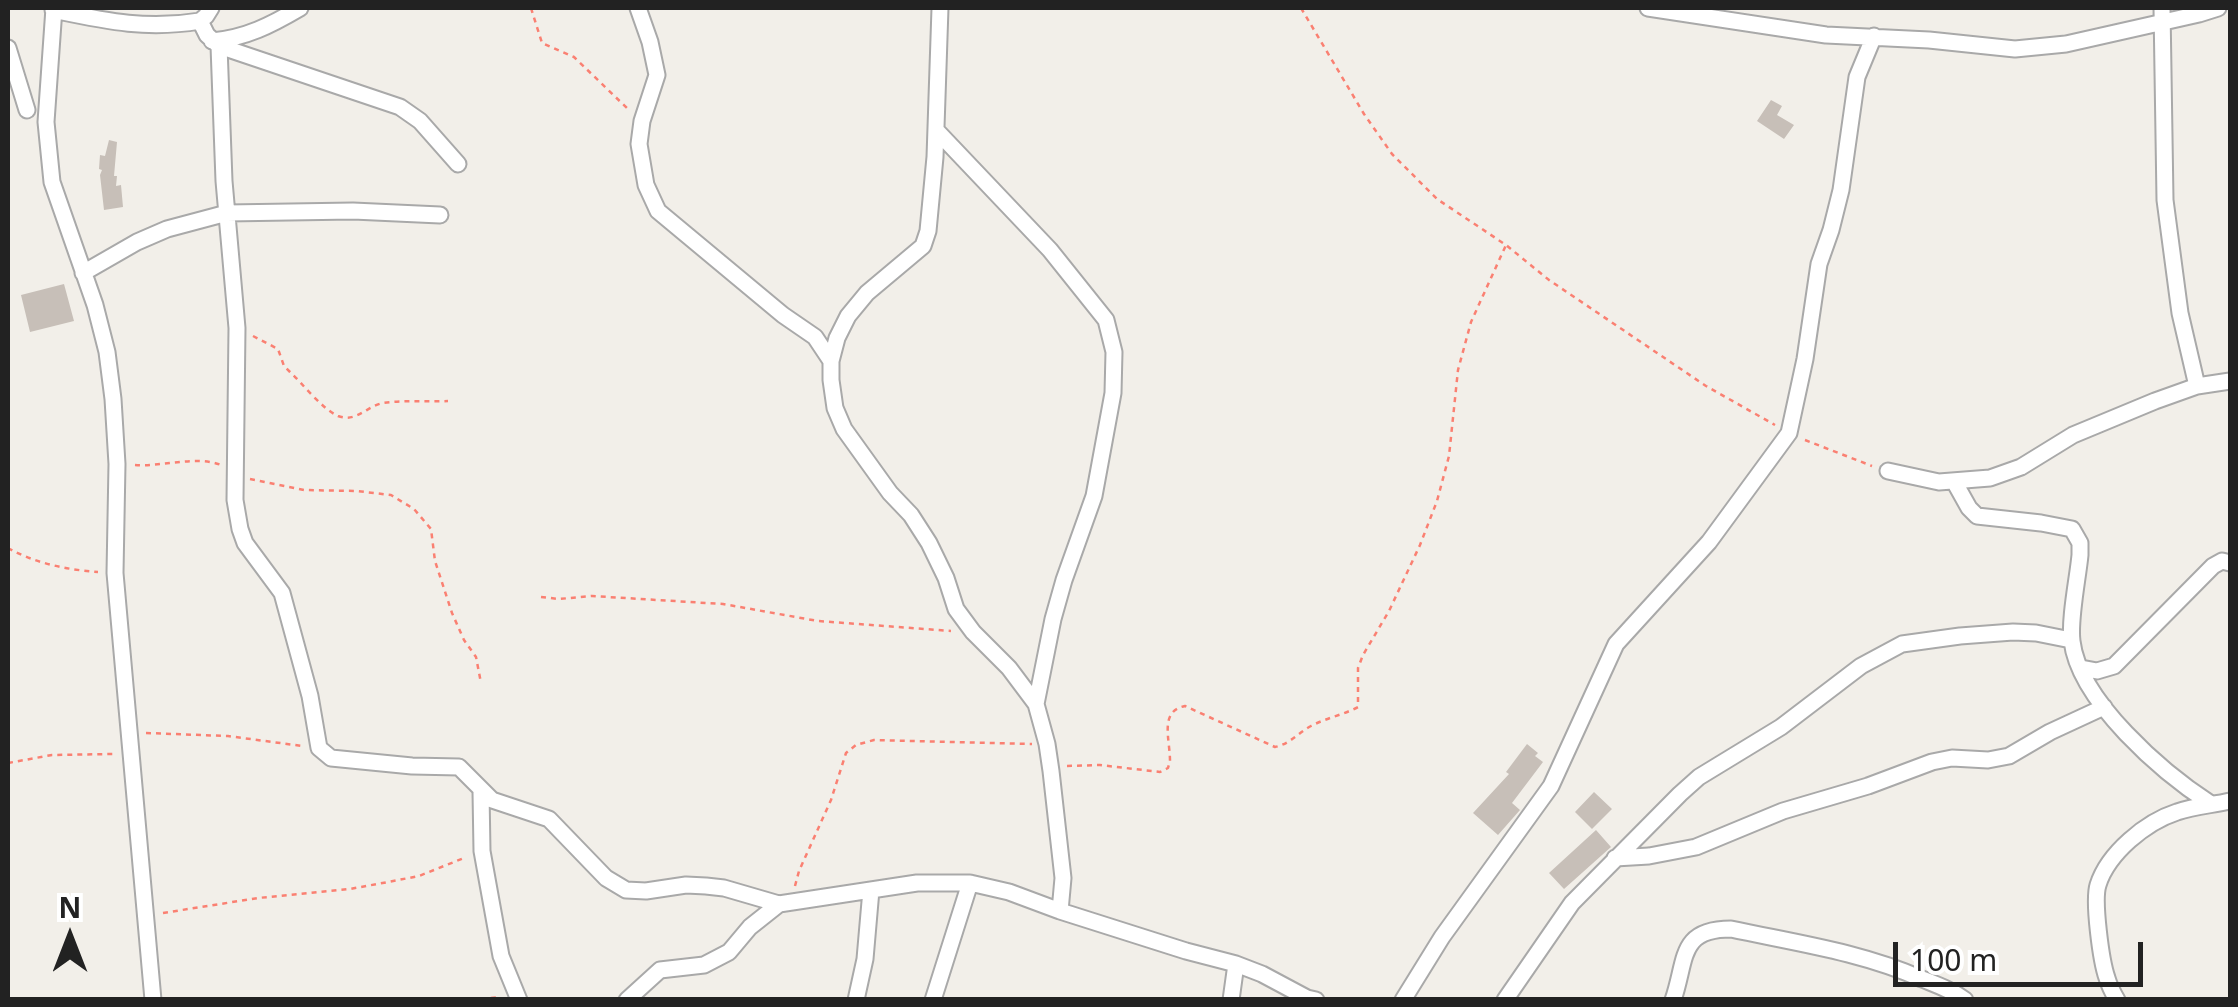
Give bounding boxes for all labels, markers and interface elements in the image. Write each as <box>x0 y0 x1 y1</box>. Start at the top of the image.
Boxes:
north arrow <box>20 887 120 987</box>
text: N <box>59 888 81 926</box>
scale bar <box>1898 922 2148 984</box>
text: 100 m <box>1910 939 1997 980</box>

